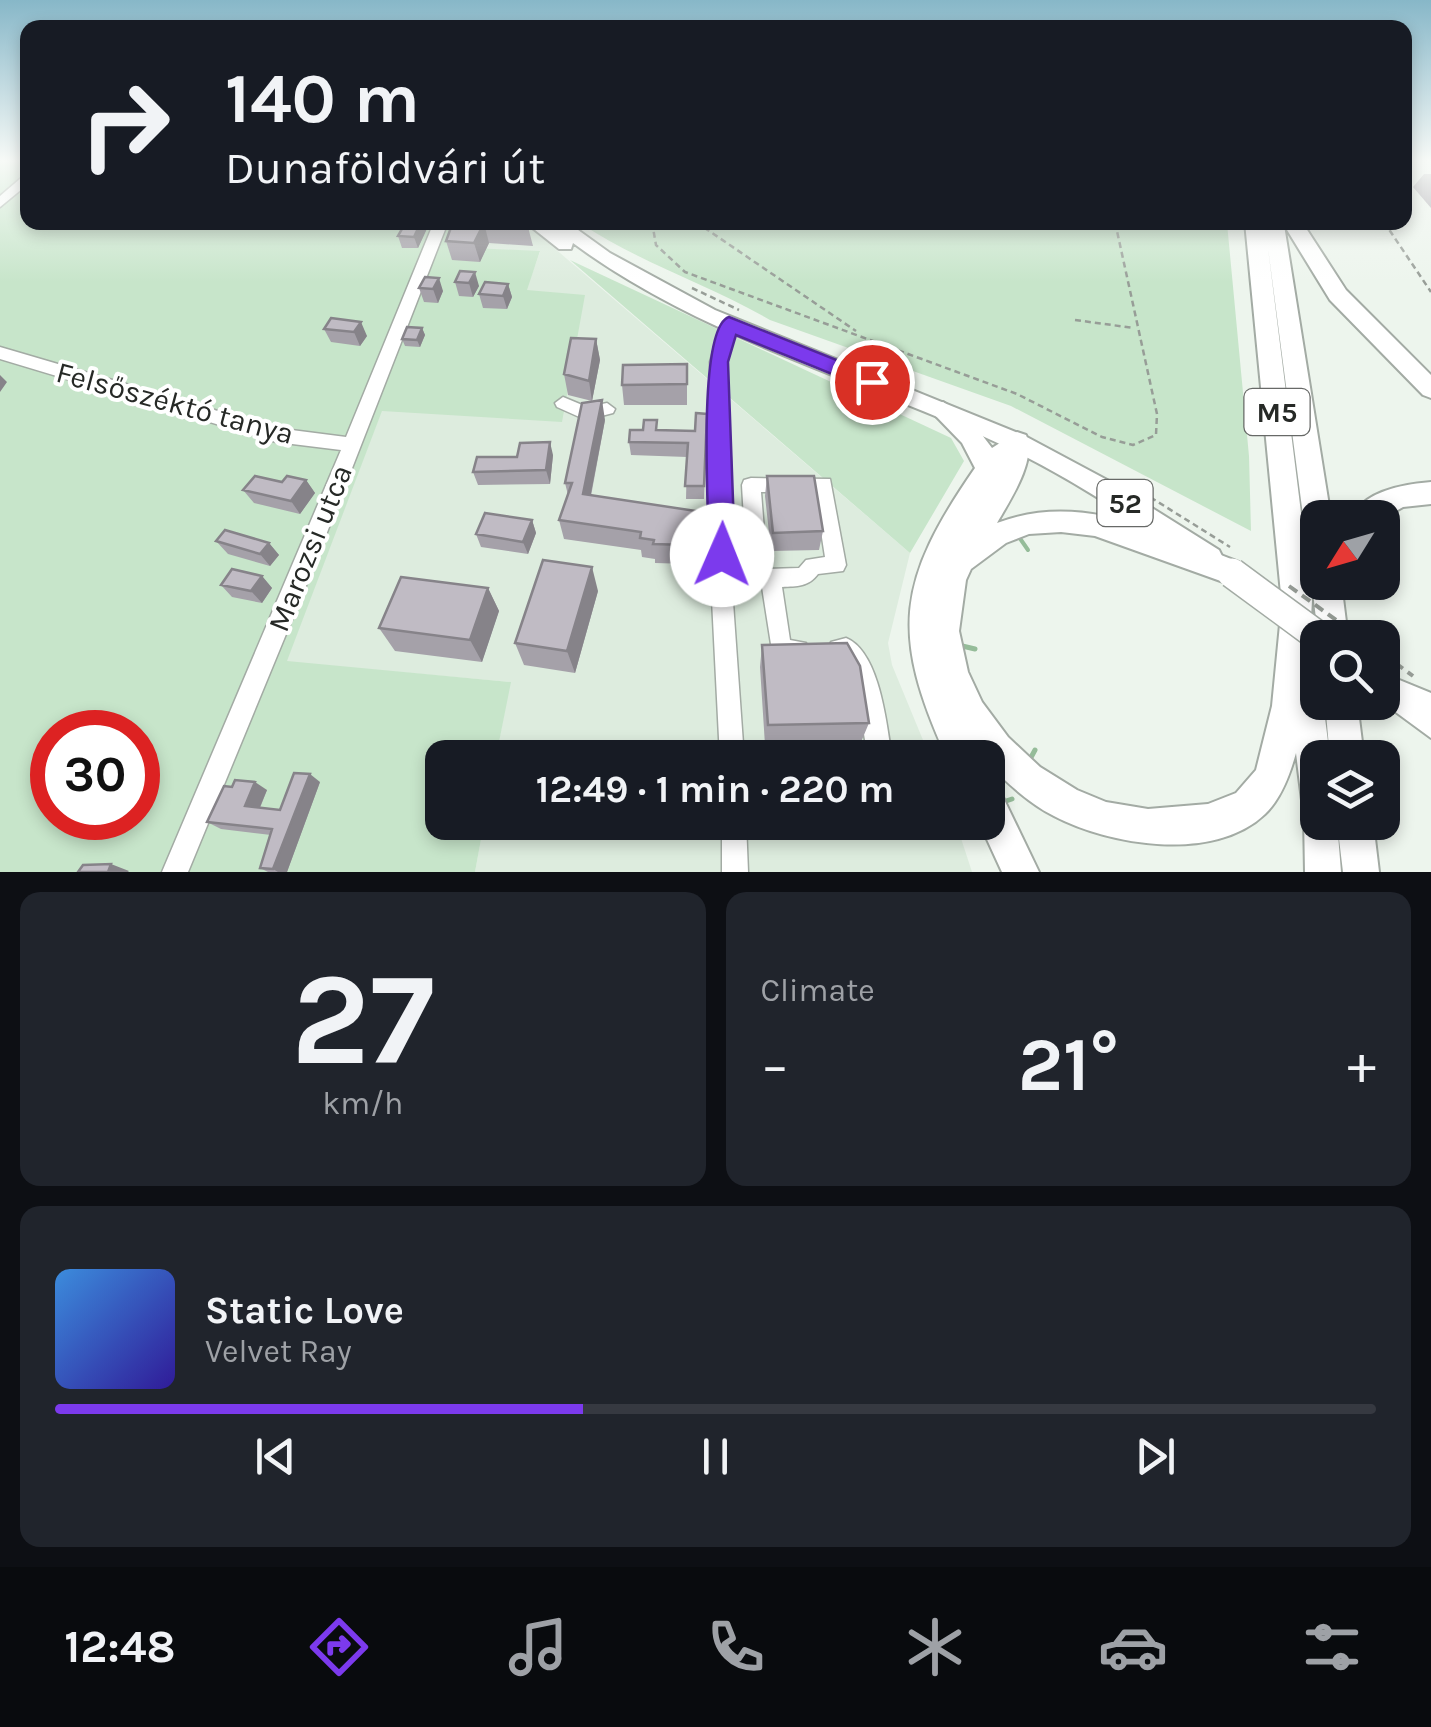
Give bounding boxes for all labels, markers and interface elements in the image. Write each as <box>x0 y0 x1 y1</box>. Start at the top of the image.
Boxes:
text: 140 m <box>225 58 420 140</box>
icon: right <box>60 60 190 190</box>
text: Dunaföldvári út <box>225 142 545 194</box>
pin <box>830 340 915 425</box>
street label: Felsőszéktó tanya <box>52 354 298 452</box>
icon: arrive <box>845 355 900 410</box>
road number: M5 <box>1244 389 1310 435</box>
street label: Marozsi utca <box>260 459 360 637</box>
road number: 52 <box>1098 480 1152 526</box>
north arrow <box>1300 500 1400 600</box>
map controls <box>1300 500 1400 840</box>
position arrow <box>670 503 774 607</box>
button: search <box>1300 620 1400 720</box>
speed limit sign: 30 <box>30 710 160 840</box>
button: layers <box>1300 740 1400 840</box>
text: 12:49 · 1 min · 220 m <box>536 767 894 812</box>
text: 27 <box>291 944 434 1096</box>
text: Climate <box>761 972 875 1009</box>
text: 21° <box>1018 1021 1119 1109</box>
text: − <box>761 1033 789 1097</box>
text: + <box>1347 1033 1376 1097</box>
text: km/h <box>322 1085 403 1122</box>
text: Static Love <box>205 1288 404 1333</box>
text: Velvet Ray <box>205 1333 352 1370</box>
icon: previous <box>248 1429 303 1484</box>
icon: pause <box>688 1429 743 1484</box>
icon: next <box>1128 1429 1183 1484</box>
icon: directions <box>304 1612 374 1682</box>
icon: music <box>503 1612 573 1682</box>
icon: phone <box>701 1612 771 1682</box>
icon: climate <box>900 1612 970 1682</box>
icon: car <box>1098 1612 1168 1682</box>
icon: filters <box>1297 1612 1367 1682</box>
text: 12:48 <box>64 1621 176 1673</box>

